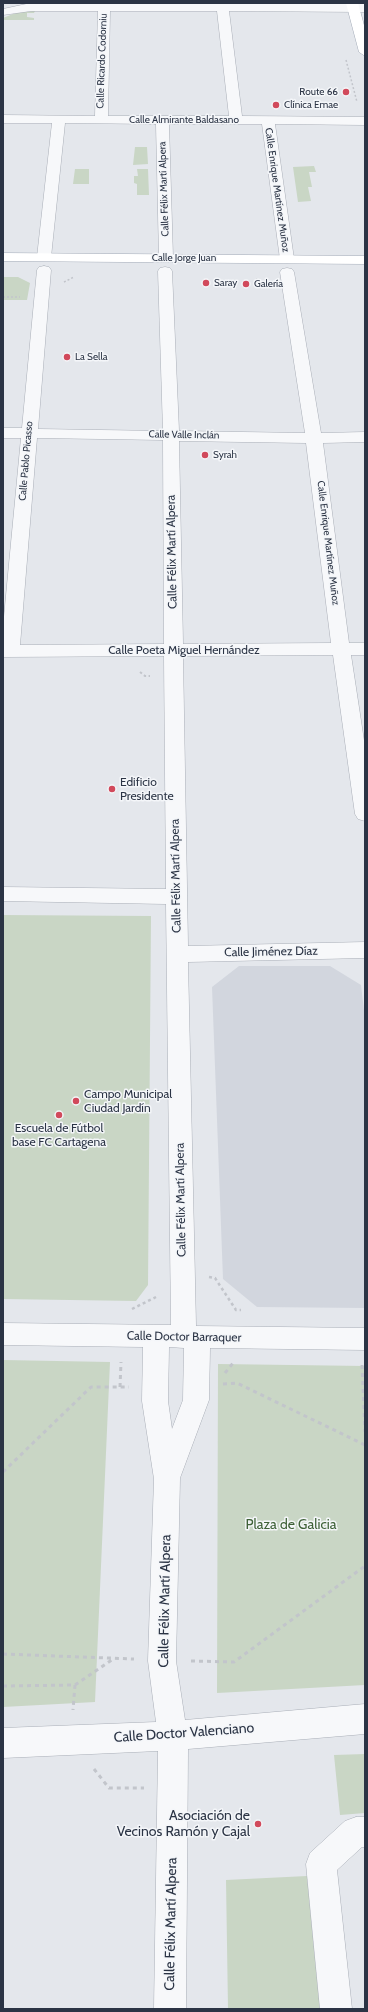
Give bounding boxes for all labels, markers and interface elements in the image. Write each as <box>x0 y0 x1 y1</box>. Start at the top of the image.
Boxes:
street label: Calle Ricardo Codorniu <box>94 13 110 109</box>
place label: Route 66 <box>299 86 338 98</box>
marker: Route 66 <box>341 87 351 97</box>
place label: Clínica Emae <box>284 99 338 111</box>
marker: Clínica Emae <box>271 100 281 110</box>
street label: Calle Almirante Baldasano <box>129 114 239 126</box>
street label: Calle Enrique Martínez Muñoz <box>262 127 292 253</box>
street label: Calle Félix Martí Alpera <box>156 141 172 237</box>
street label: Calle Jorge Juan <box>152 252 216 264</box>
place label: Saray <box>214 277 237 289</box>
marker: Saray <box>201 278 211 288</box>
place label: Galería <box>254 278 283 290</box>
marker: Galería <box>241 279 251 289</box>
place label: La Sella <box>75 351 108 363</box>
marker: La Sella <box>62 352 72 362</box>
street label: Calle Pablo Picasso <box>17 421 35 501</box>
street label: Calle Valle Inclán <box>148 428 220 442</box>
place label: Syrah <box>213 449 237 461</box>
marker: Syrah <box>200 450 210 460</box>
street label: Calle Enrique Martínez Muñoz <box>314 480 342 606</box>
street label: Calle Félix Martí Alpera <box>164 495 180 609</box>
street label: Calle Poeta Miguel Hernández <box>108 643 260 657</box>
place label: Edificio Presidente <box>120 775 174 803</box>
marker: Edificio Presidente <box>107 784 117 794</box>
street label: Calle Félix Martí Alpera <box>168 819 184 933</box>
street label: Calle Jiménez Díaz <box>224 944 318 960</box>
place label: Campo Municipal Ciudad Jardín <box>84 1087 172 1115</box>
marker: Campo Municipal Ciudad Jardín <box>71 1096 81 1106</box>
marker: Escuela de Fútbol base FC Cartagena <box>54 1110 64 1120</box>
place label: Escuela de Fútbol base FC Cartagena <box>12 1121 106 1149</box>
street label: Calle Félix Martí Alpera <box>173 1143 189 1257</box>
street label: Calle Doctor Barraquer <box>127 1329 241 1345</box>
park label: Plaza de Galicia <box>246 1517 336 1533</box>
street label: Calle Félix Martí Alpera <box>155 1534 175 1668</box>
street label: Calle Doctor Valenciano <box>113 1720 255 1746</box>
place label: Asociación de Vecinos Ramón y Cajal <box>117 1808 250 1840</box>
marker: Asociación de Vecinos Ramón y Cajal <box>253 1819 263 1829</box>
street label: Calle Félix Martí Alpera <box>161 1857 181 1991</box>

